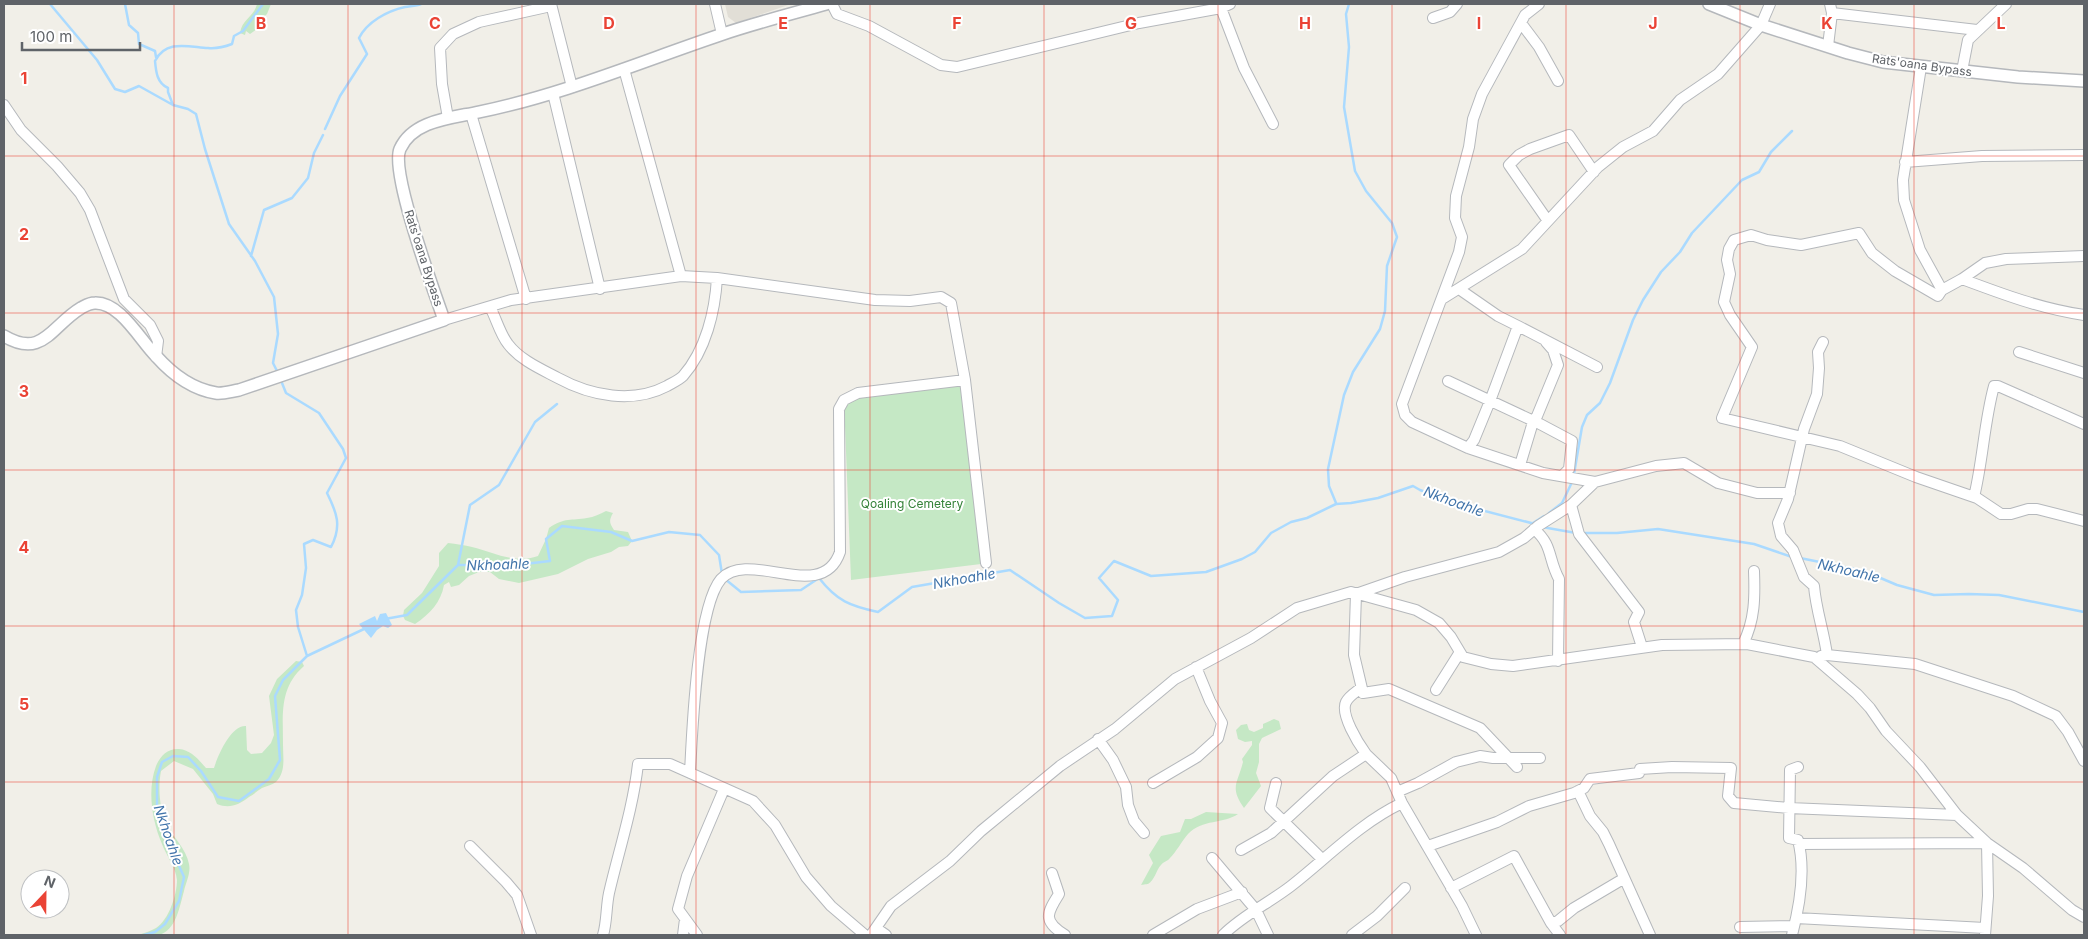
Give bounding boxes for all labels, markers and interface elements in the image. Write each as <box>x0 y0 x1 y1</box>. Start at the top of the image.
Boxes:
text: B <box>256 13 266 33</box>
text: C <box>429 13 441 33</box>
text: D <box>603 13 615 33</box>
text: E <box>778 13 788 33</box>
text: F <box>952 13 962 33</box>
text: G <box>1125 13 1137 33</box>
text: H <box>1299 13 1311 33</box>
text: I <box>1477 13 1481 33</box>
text: J <box>1648 13 1658 33</box>
text: K <box>1821 13 1833 33</box>
text: L <box>1996 13 2006 33</box>
scale bar <box>22 20 140 52</box>
text: 100 m <box>30 27 72 46</box>
street label: Rats'oana Bypass <box>1871 51 1973 79</box>
text: 1 <box>21 68 27 88</box>
street label: Rats'oana Bypass <box>401 208 447 308</box>
text: 2 <box>19 224 29 244</box>
text: 3 <box>19 381 29 401</box>
water label: Nkhoahle <box>1421 482 1487 520</box>
park label: Qoaling Cemetery <box>861 496 963 511</box>
text: 4 <box>19 537 30 557</box>
water label: Nkhoahle <box>466 554 530 574</box>
water label: Nkhoahle <box>1816 555 1882 585</box>
water label: Nkhoahle <box>931 564 997 592</box>
text: 5 <box>19 694 29 714</box>
water label: Nkhoahle <box>151 802 187 868</box>
north arrow <box>20 869 70 919</box>
text: N <box>42 872 58 891</box>

